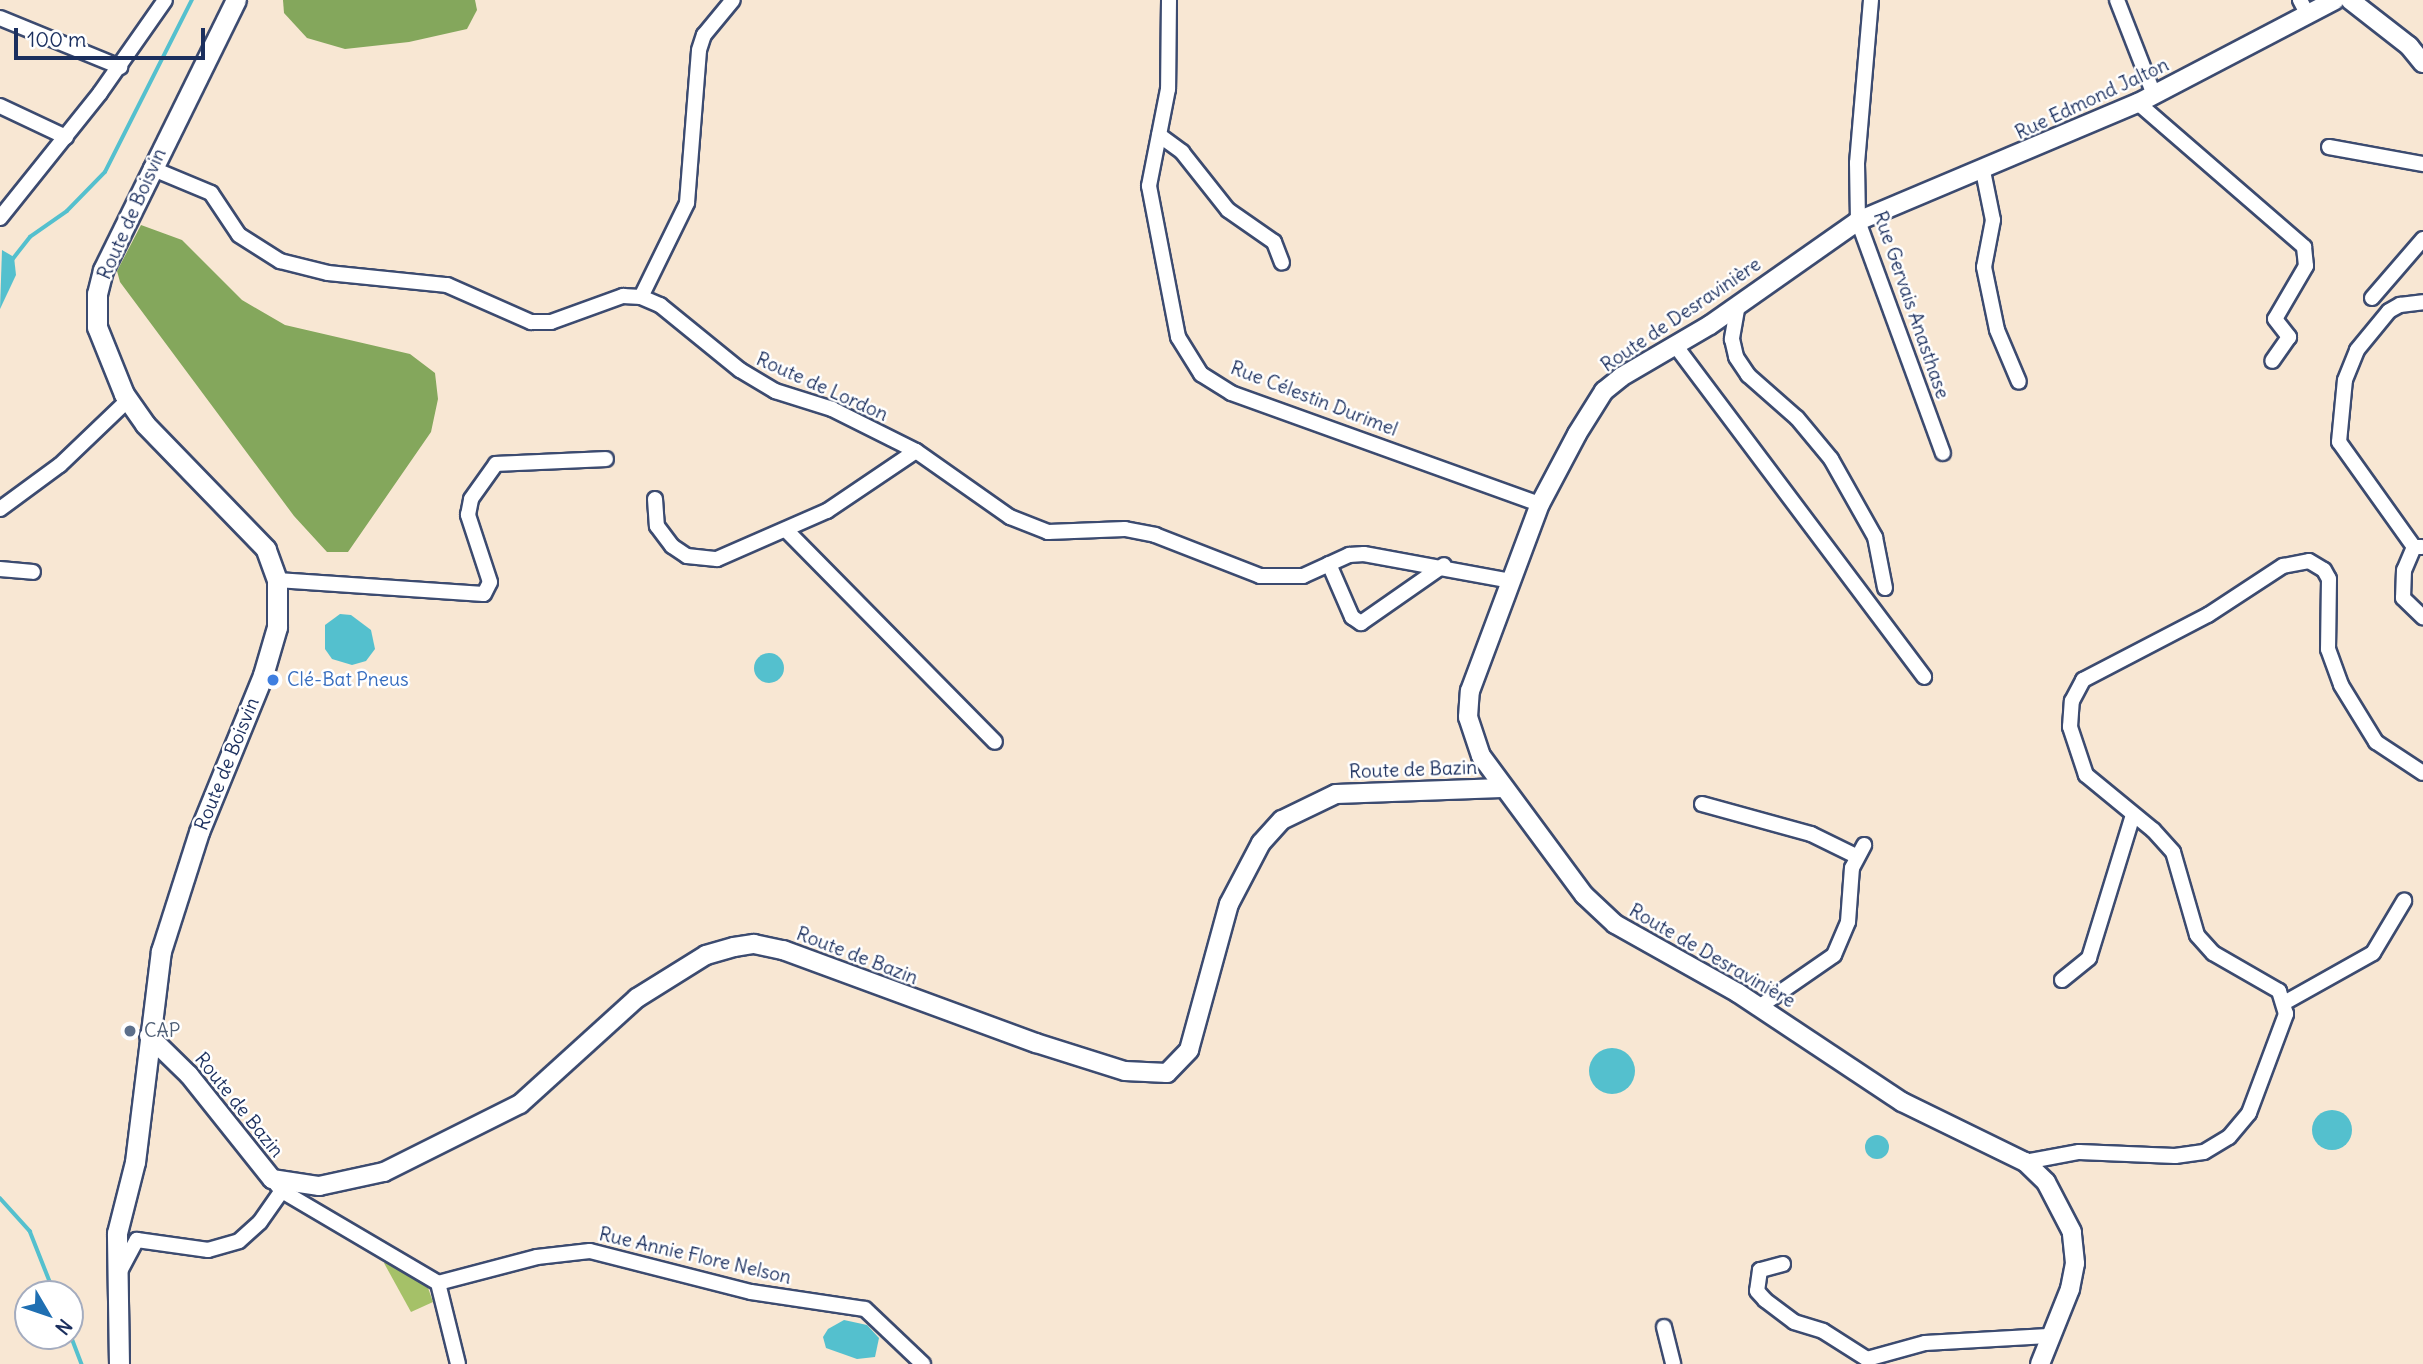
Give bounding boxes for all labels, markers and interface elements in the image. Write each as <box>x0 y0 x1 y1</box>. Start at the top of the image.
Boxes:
scale bar <box>18 14 208 58</box>
text: 100 m <box>27 26 86 53</box>
street label: Rue Edmond Jalton <box>2012 53 2172 145</box>
street label: Route de Boisvin <box>93 145 171 283</box>
street label: Rue Gervais Anasthase <box>1868 208 1954 402</box>
street label: Route de Desravinière <box>1597 253 1765 377</box>
street label: Route de Lordon <box>753 348 891 426</box>
street label: Rue Célestin Durimel <box>1227 357 1401 441</box>
place label: Clé-Bat Pneus <box>287 669 409 691</box>
marker: Clé-Bat Pneus <box>265 672 281 688</box>
street label: Route de Boisvin <box>190 694 264 834</box>
street label: Route de Bazin <box>1349 756 1477 784</box>
street label: Route de Desravinière <box>1625 899 1799 1013</box>
street label: Route de Bazin <box>793 922 921 990</box>
place label: CAP <box>144 1020 180 1042</box>
marker: CAP <box>122 1023 138 1039</box>
street label: Route de Bazin <box>190 1048 288 1162</box>
street label: Rue Annie Flore Nelson <box>597 1223 793 1289</box>
north arrow <box>14 1280 84 1350</box>
text: N <box>50 1314 77 1340</box>

